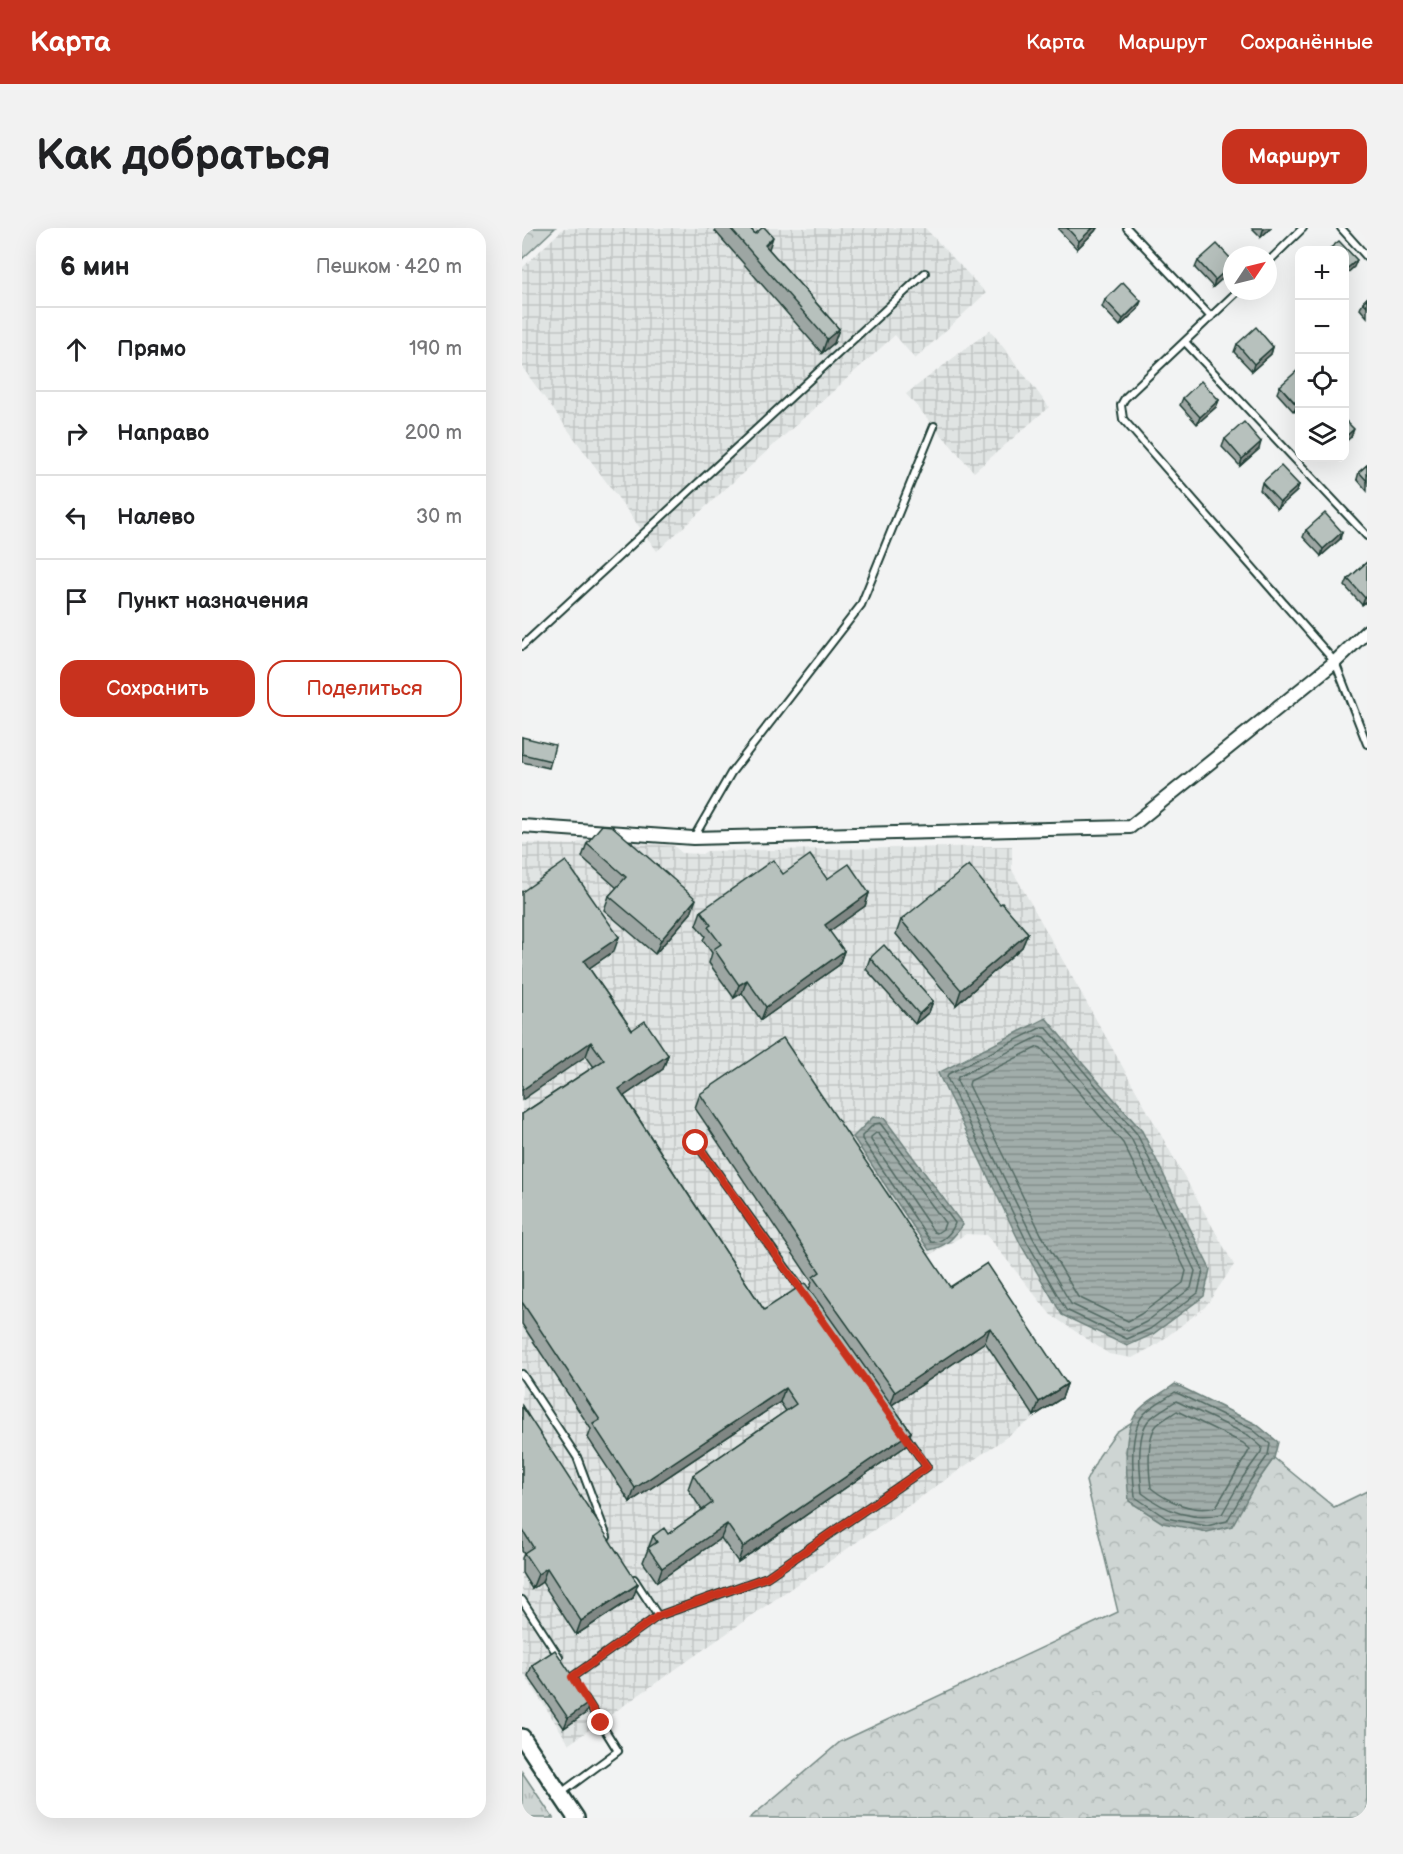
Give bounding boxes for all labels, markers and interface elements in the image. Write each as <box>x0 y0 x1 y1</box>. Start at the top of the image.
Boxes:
text: Карта <box>30 26 110 59</box>
text: Карта <box>1026 30 1085 55</box>
text: Маршрут <box>1118 30 1207 55</box>
text: Сохранённые <box>1240 30 1373 55</box>
button: Маршрут <box>1222 129 1367 184</box>
text: Как добраться <box>36 131 331 182</box>
north arrow <box>1223 246 1277 300</box>
map controls <box>1295 246 1349 462</box>
button: + <box>1295 246 1349 300</box>
text: 6 мин <box>60 252 130 283</box>
text: Пешком · 420 m <box>316 255 462 279</box>
button: − <box>1295 300 1349 354</box>
icon: ahead <box>60 333 93 366</box>
text: Прямо <box>117 336 186 363</box>
text: 190 m <box>409 337 462 361</box>
button: locate <box>1295 354 1349 408</box>
button: layers <box>1295 408 1349 462</box>
icon: right <box>60 417 93 450</box>
text: Направо <box>117 420 209 447</box>
text: 200 m <box>405 421 462 445</box>
icon: left <box>60 501 93 534</box>
text: Налево <box>117 504 195 531</box>
text: 30 m <box>416 505 462 529</box>
icon: arrive <box>60 585 93 618</box>
text: Пункт назначения <box>117 588 309 615</box>
button: Сохранить <box>60 660 255 717</box>
button: Поделиться <box>267 660 462 717</box>
route start <box>682 1129 708 1155</box>
route end <box>587 1709 613 1735</box>

